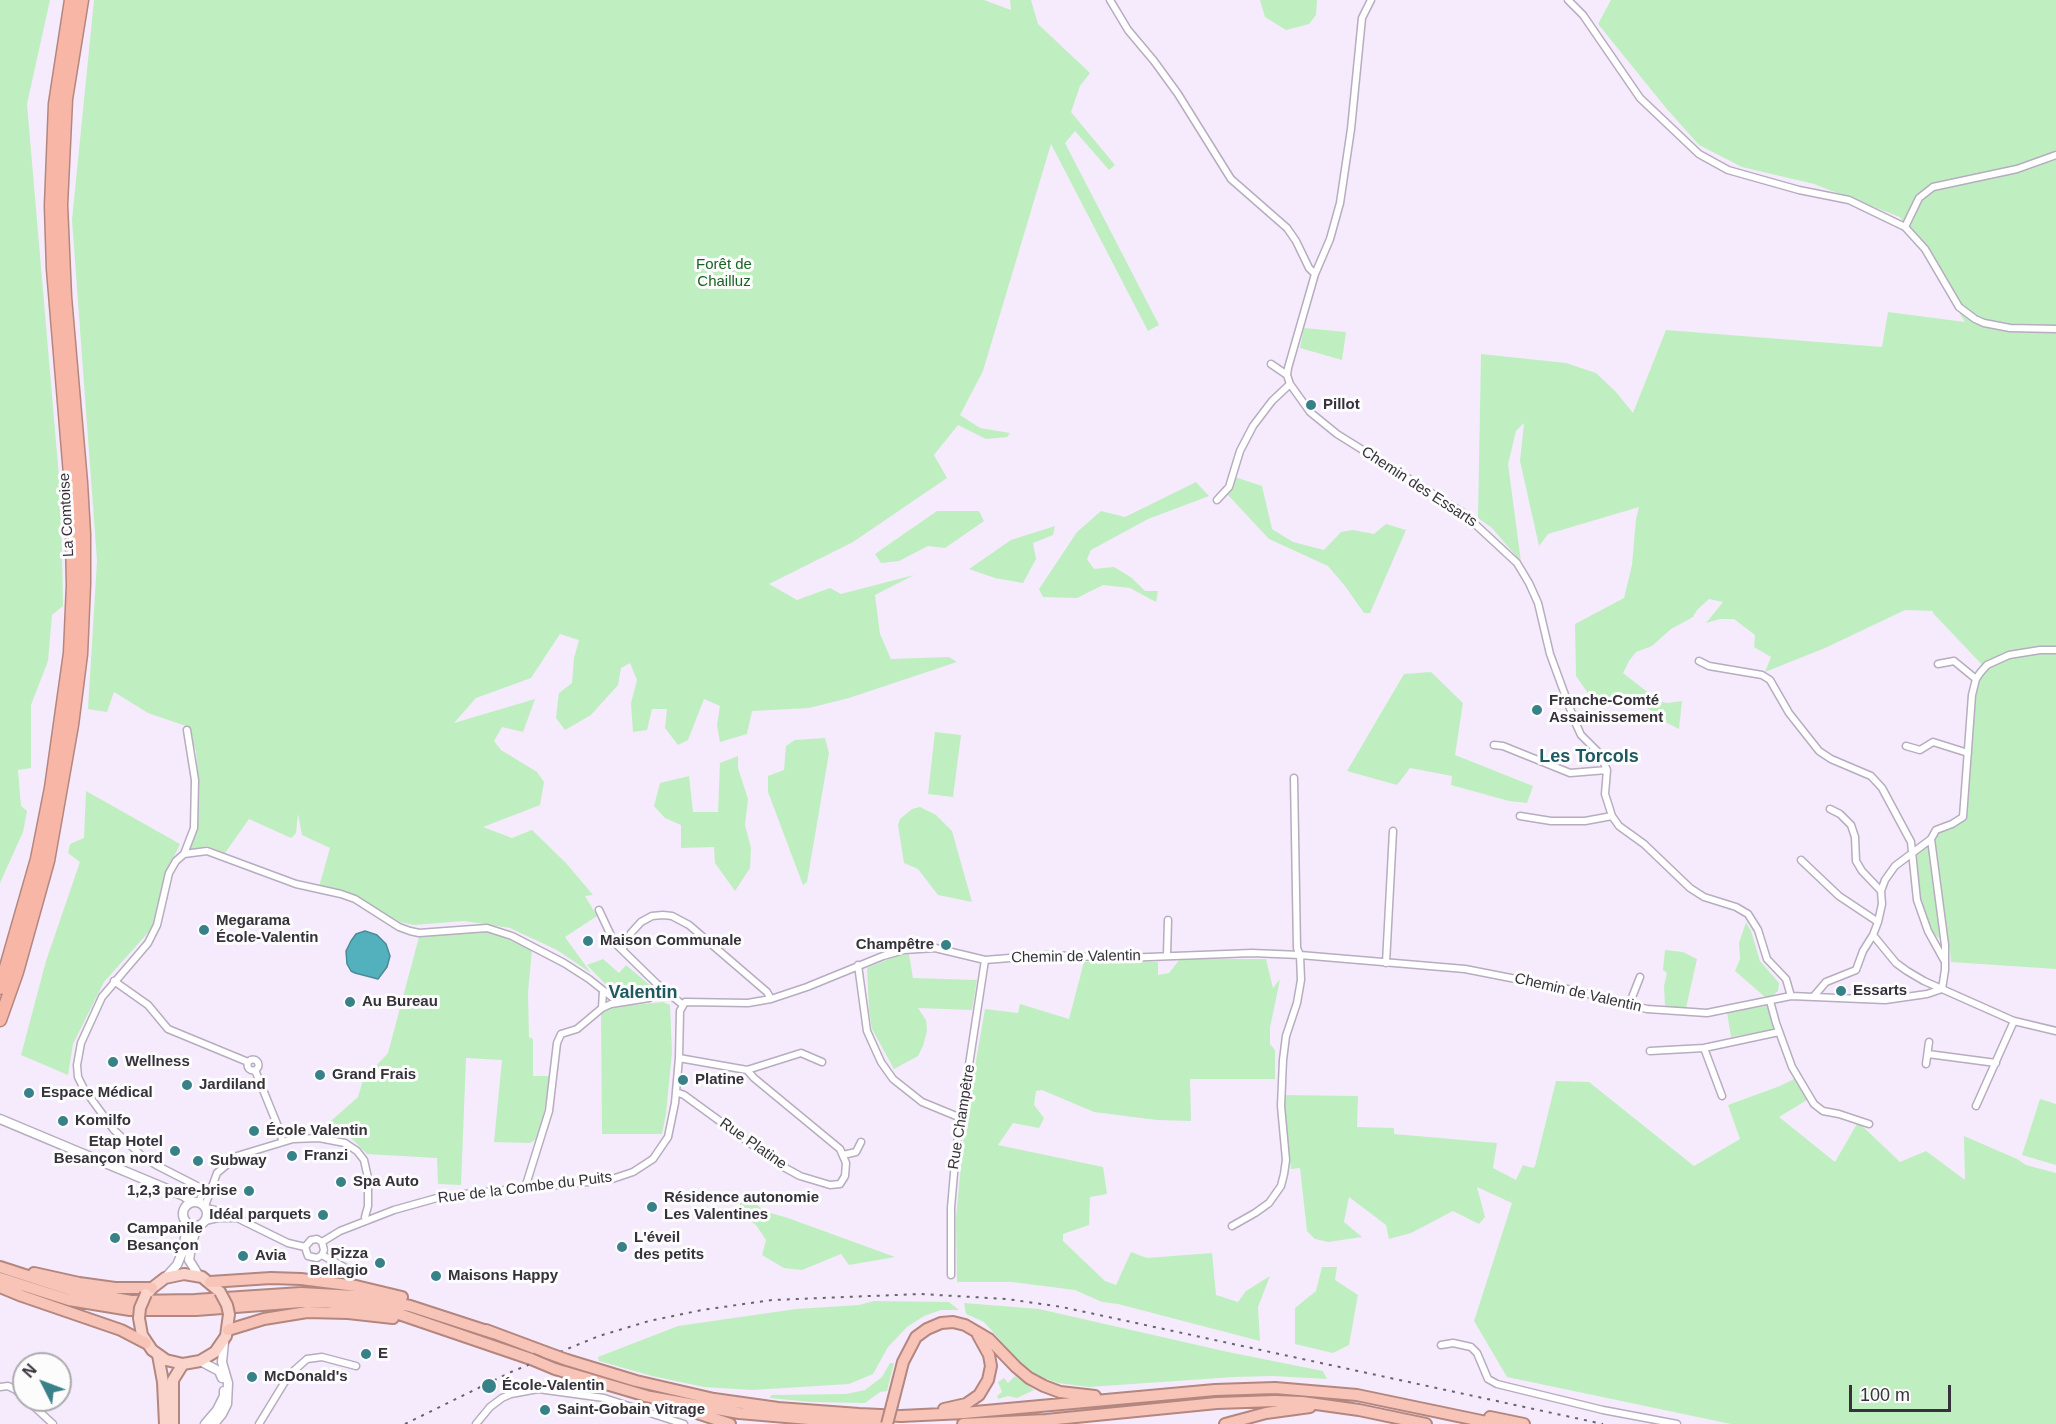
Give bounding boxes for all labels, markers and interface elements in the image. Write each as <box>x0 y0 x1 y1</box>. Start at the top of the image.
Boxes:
park label: Forêt de Chailluz <box>696 256 752 291</box>
place label: Pillot <box>1323 396 1360 414</box>
marker: Pillot <box>1304 398 1318 412</box>
street label: Chemin des Essarts <box>1358 443 1480 531</box>
street label: La Comtoise <box>56 472 78 558</box>
place label: Franche-Comté Assainissement <box>1549 692 1663 727</box>
marker: Franche-Comté Assainissement <box>1530 703 1544 717</box>
district label: Les Torcols <box>1539 746 1639 768</box>
place label: Megarama École-Valentin <box>216 912 319 947</box>
marker: Megarama École-Valentin <box>197 923 211 937</box>
place label: Maison Communale <box>600 932 742 950</box>
marker: Maison Communale <box>581 934 595 948</box>
place label: Champêtre <box>856 936 934 954</box>
marker: Champêtre <box>939 938 953 952</box>
street label: Chemin de Valentin <box>1011 947 1141 967</box>
street label: Chemin de Valentin <box>1513 970 1643 1016</box>
district label: Valentin <box>608 982 678 1004</box>
place label: Essarts <box>1853 982 1907 1000</box>
marker: Essarts <box>1834 984 1848 998</box>
place label: Au Bureau <box>362 993 438 1011</box>
marker: Au Bureau <box>343 995 357 1009</box>
place label: Wellness <box>125 1053 190 1071</box>
marker: Wellness <box>106 1055 120 1069</box>
street label: Rue Champêtre <box>945 1063 979 1171</box>
place label: Grand Frais <box>332 1066 416 1084</box>
marker: Grand Frais <box>313 1068 327 1082</box>
place label: Platine <box>695 1071 744 1089</box>
marker: Platine <box>676 1073 690 1087</box>
place label: Jardiland <box>199 1076 266 1094</box>
marker: Jardiland <box>180 1078 194 1092</box>
place label: Espace Médical <box>41 1084 153 1102</box>
marker: Espace Médical <box>22 1086 36 1100</box>
place label: Komilfo <box>75 1112 131 1130</box>
marker: Komilfo <box>56 1114 70 1128</box>
street label: Rue Platine <box>716 1114 790 1174</box>
place label: École Valentin <box>266 1122 368 1140</box>
marker: École Valentin <box>247 1124 261 1138</box>
place label: Etap Hotel Besançon nord <box>54 1133 163 1168</box>
marker: Etap Hotel Besançon nord <box>168 1144 182 1158</box>
place label: Franzi <box>304 1147 348 1165</box>
marker: Franzi <box>285 1149 299 1163</box>
place label: Subway <box>210 1152 267 1170</box>
marker: Subway <box>191 1154 205 1168</box>
street label: Rue de la Combe du Puits <box>437 1168 613 1208</box>
place label: Spa Auto <box>353 1173 419 1191</box>
marker: Spa Auto <box>334 1175 348 1189</box>
place label: 1,2,3 pare-brise <box>127 1182 237 1200</box>
marker: 1,2,3 pare-brise <box>242 1184 256 1198</box>
place label: Résidence autonomie Les Valentines <box>664 1189 819 1224</box>
marker: Résidence autonomie Les Valentines <box>645 1200 659 1214</box>
place label: Idéal parquets <box>209 1206 311 1224</box>
marker: Idéal parquets <box>316 1208 330 1222</box>
place label: Campanile Besançon <box>127 1220 203 1255</box>
place label: L'éveil des petits <box>634 1229 704 1264</box>
marker: Campanile Besançon <box>108 1231 122 1245</box>
marker: L'éveil des petits <box>615 1240 629 1254</box>
place label: Pizza Bellagio <box>310 1245 368 1280</box>
place label: Avia <box>255 1247 286 1265</box>
marker: Avia <box>236 1249 250 1263</box>
marker: Pizza Bellagio <box>373 1256 387 1270</box>
place label: Maisons Happy <box>448 1267 558 1285</box>
marker: Maisons Happy <box>429 1269 443 1283</box>
place label: E <box>378 1345 388 1363</box>
marker: E <box>359 1347 373 1361</box>
north arrow <box>12 1352 72 1412</box>
text: N <box>20 1361 40 1381</box>
place label: McDonald's <box>264 1368 348 1386</box>
marker: McDonald's <box>245 1370 259 1384</box>
scale bar <box>1852 1373 1954 1411</box>
marker: École-Valentin <box>480 1377 498 1395</box>
place label: École-Valentin <box>502 1377 605 1395</box>
text: 100 m <box>1860 1385 1910 1405</box>
place label: Saint-Gobain Vitrage <box>557 1401 705 1419</box>
marker: Saint-Gobain Vitrage <box>538 1403 552 1417</box>

